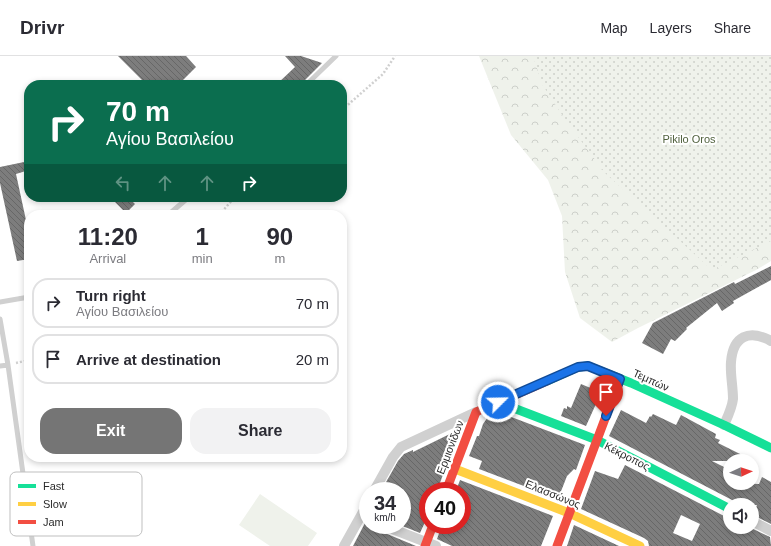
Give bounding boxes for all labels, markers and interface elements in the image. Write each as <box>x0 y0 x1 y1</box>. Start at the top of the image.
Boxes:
text: Drivr <box>20 17 64 38</box>
text: Map <box>600 20 628 36</box>
text: Layers <box>650 20 692 36</box>
text: Share <box>714 20 751 36</box>
icon: right <box>40 96 92 148</box>
text: 70 m <box>106 96 170 127</box>
text: Αγίου Βασιλείου <box>106 129 234 149</box>
park label: Pikilo Oros <box>662 133 716 145</box>
icon: left <box>112 172 134 194</box>
icon: ahead <box>154 172 176 194</box>
icon: ahead <box>196 172 218 194</box>
icon: right <box>238 172 260 194</box>
text: 11:20 <box>78 223 138 250</box>
text: 1 <box>195 223 209 250</box>
text: 90 <box>266 223 293 250</box>
text: Arrival <box>89 251 126 266</box>
text: min <box>192 251 213 266</box>
text: m <box>274 251 285 266</box>
text: Turn right <box>76 287 146 304</box>
icon: right <box>42 292 64 314</box>
text: 70 m <box>296 295 329 312</box>
text: Αγίου Βασιλείου <box>76 304 168 319</box>
icon: arrive <box>42 348 64 370</box>
text: Arrive at destination <box>76 351 221 368</box>
text: 20 m <box>296 351 329 368</box>
street label: Τεμπών <box>631 367 671 393</box>
pin <box>589 375 623 416</box>
position arrow <box>477 381 519 423</box>
icon: arrive <box>595 381 617 403</box>
button: Exit <box>40 408 182 454</box>
button: Share <box>190 408 331 454</box>
street label: Ερμιονίδων <box>434 418 466 476</box>
street label: Κέκροπος <box>603 440 651 472</box>
north arrow <box>723 454 759 490</box>
map controls <box>723 454 759 534</box>
legend <box>10 472 142 536</box>
street label: Ελασσώνος <box>524 478 582 510</box>
text: Fast <box>43 480 64 492</box>
speed limit sign: 40 <box>419 482 471 534</box>
text: 34 <box>374 492 396 514</box>
text: Slow <box>43 498 67 510</box>
button: sound <box>723 498 759 534</box>
text: km/h <box>374 512 396 523</box>
text: Jam <box>43 516 64 528</box>

